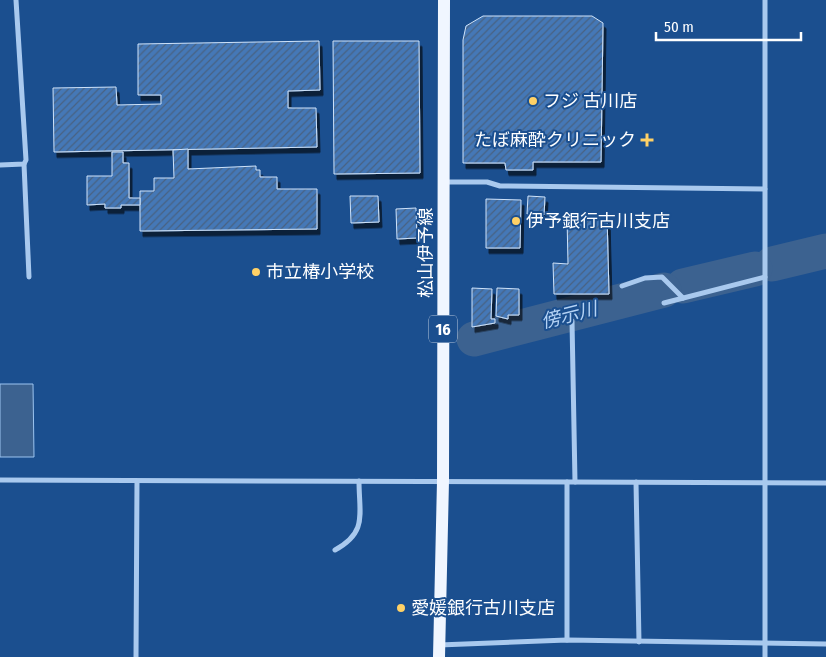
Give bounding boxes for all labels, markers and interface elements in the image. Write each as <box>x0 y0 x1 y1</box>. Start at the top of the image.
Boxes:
scale bar <box>656 10 801 42</box>
text: 50 m <box>664 18 694 36</box>
place label: フジ 古川店 <box>543 90 637 112</box>
marker: フジ 古川店 <box>527 95 539 107</box>
place label: たぼ麻酔クリニック <box>474 129 636 151</box>
marker: たぼ麻酔クリニック <box>640 133 654 147</box>
street label: 松山伊予線 <box>415 208 437 298</box>
place label: 伊予銀行古川支店 <box>526 210 670 232</box>
marker: 伊予銀行古川支店 <box>510 215 522 227</box>
place label: 市立椿小学校 <box>266 261 374 283</box>
marker: 市立椿小学校 <box>250 266 262 278</box>
water label: 傍示川 <box>539 296 601 333</box>
road number: 16 <box>429 316 457 342</box>
place label: 愛媛銀行古川支店 <box>411 597 555 619</box>
marker: 愛媛銀行古川支店 <box>395 602 407 614</box>

